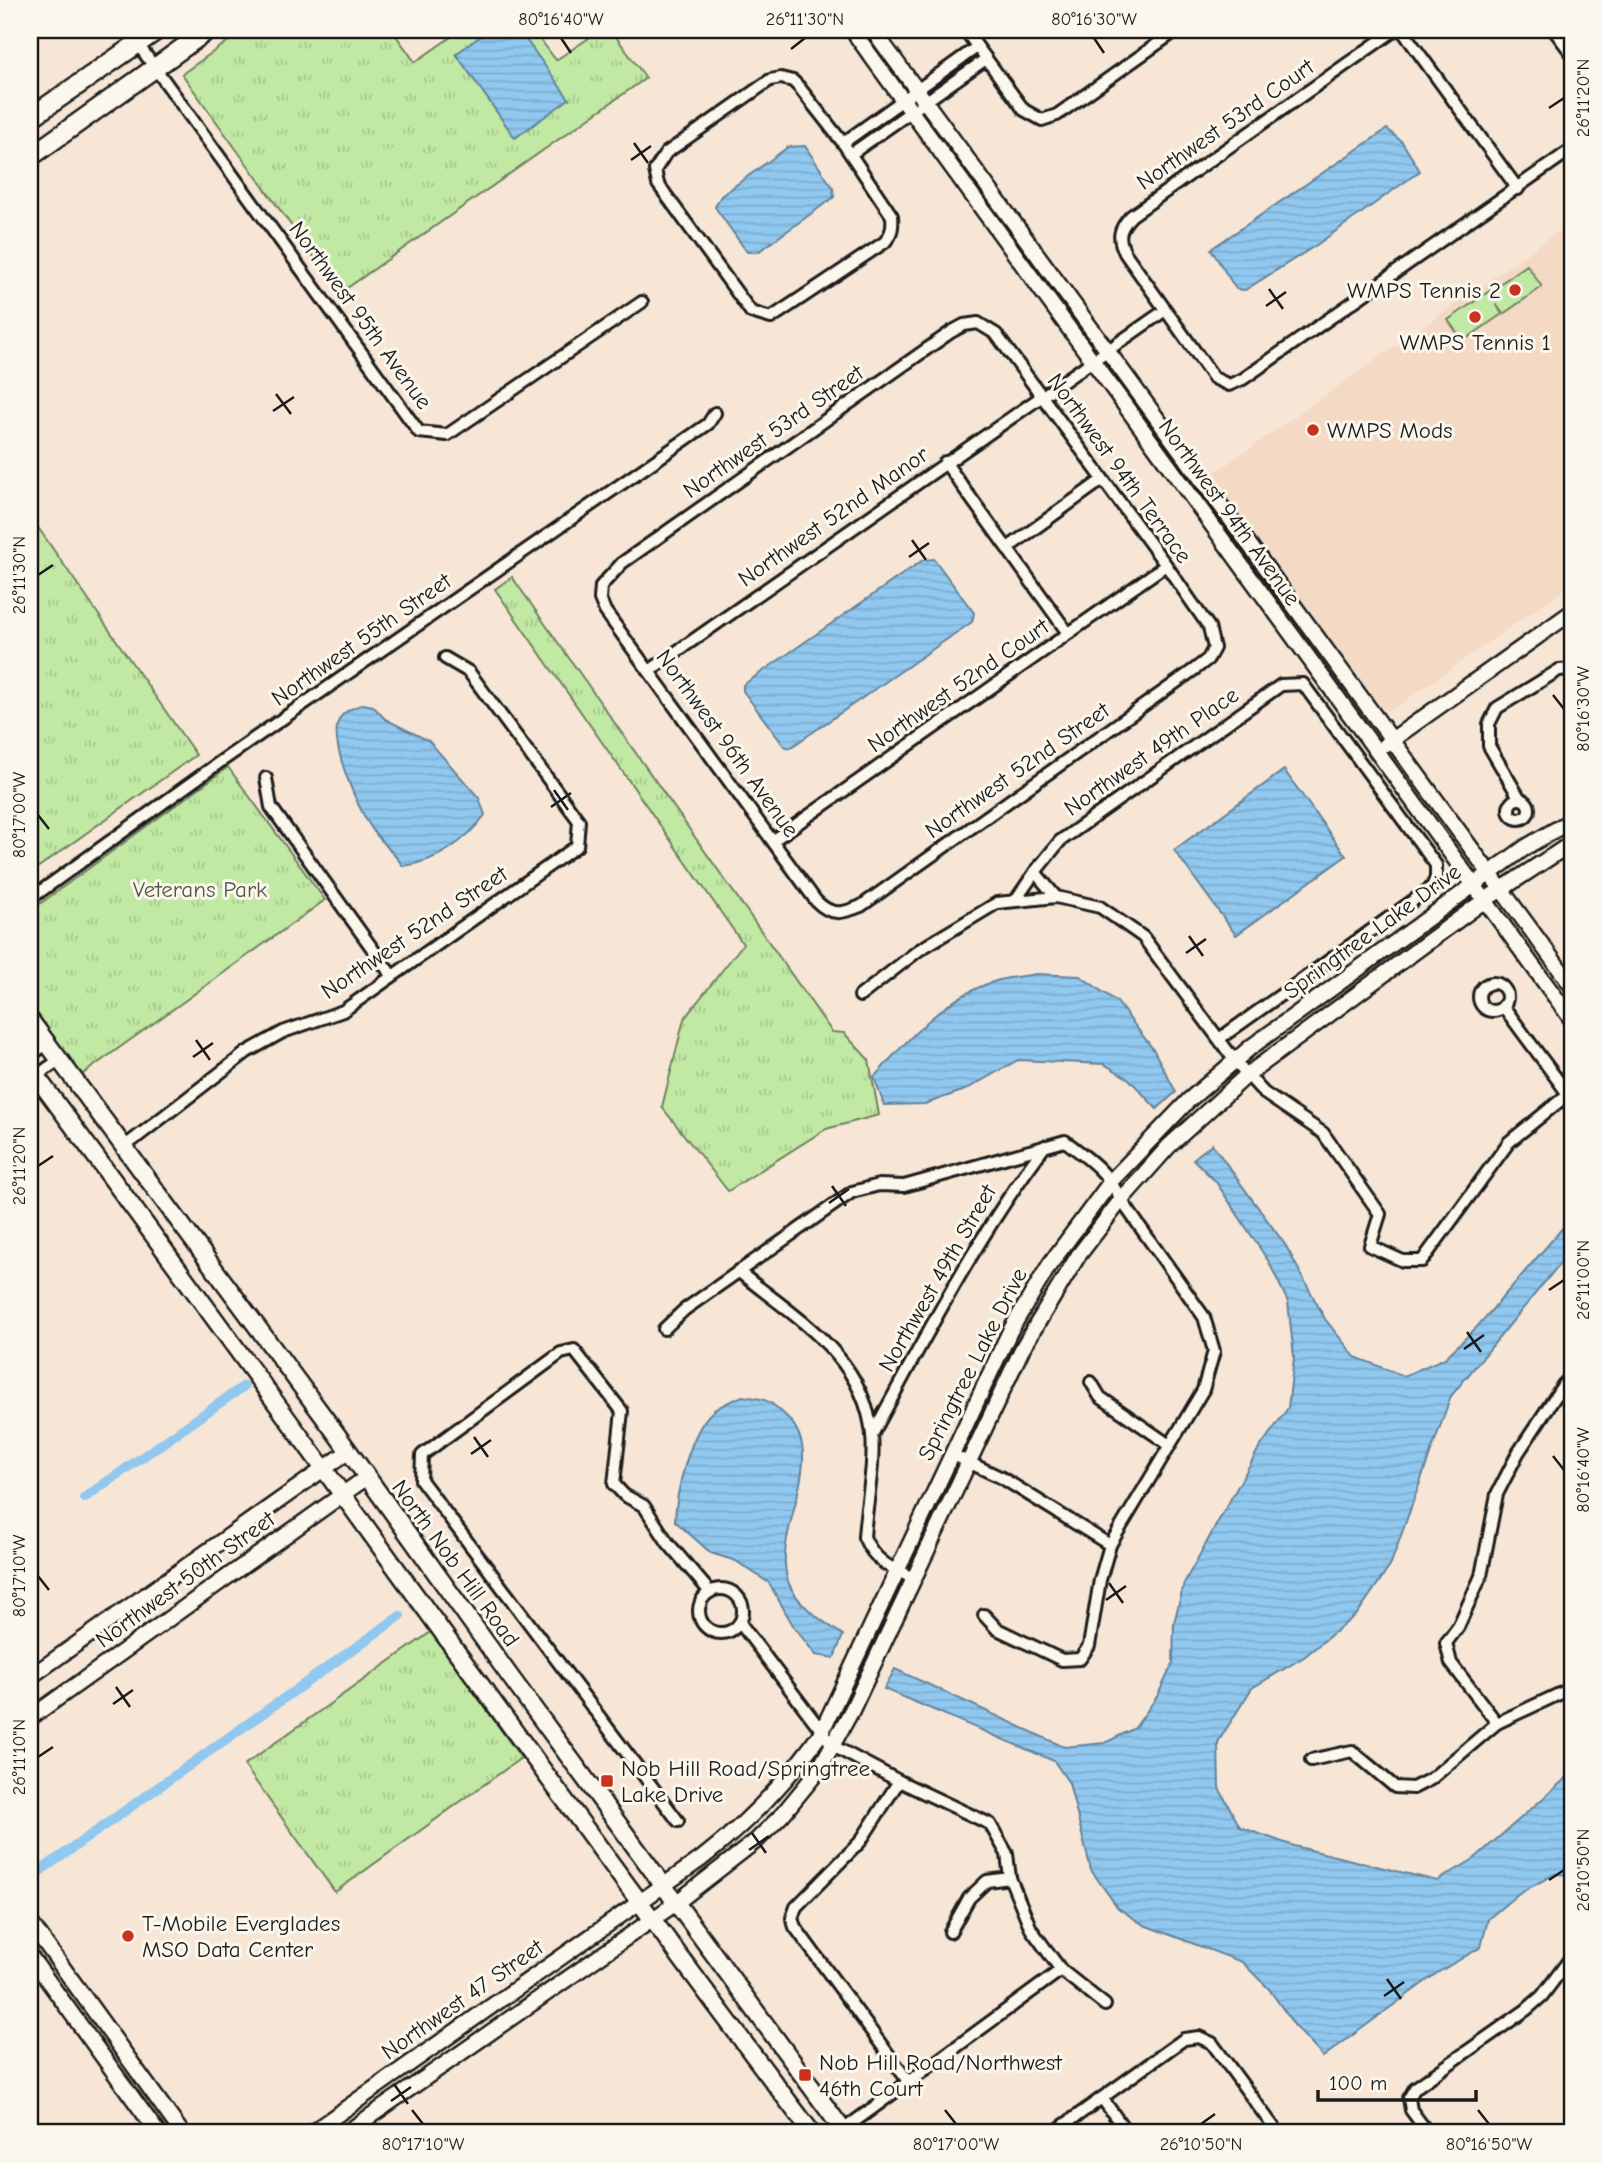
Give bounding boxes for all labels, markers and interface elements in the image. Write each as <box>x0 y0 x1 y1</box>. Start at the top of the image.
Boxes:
text: 80°16'40"W <box>518 9 604 30</box>
text: 26°11'30"N <box>766 9 844 30</box>
text: 80°16'30"W <box>1051 9 1137 30</box>
street label: Northwest 53rd Court <box>1131 52 1320 196</box>
text: 26°11'20"N <box>1573 59 1594 137</box>
street label: Northwest 95th Avenue <box>283 216 438 414</box>
place label: WMPS Tennis 2 <box>1347 277 1501 304</box>
marker: WMPS Tennis 2 <box>1507 282 1523 298</box>
marker: WMPS Tennis 1 <box>1467 309 1483 325</box>
place label: WMPS Tennis 1 <box>1399 329 1551 356</box>
street label: Northwest 53rd Street <box>678 358 870 504</box>
street label: Northwest 94th Terrace <box>1042 368 1198 568</box>
street label: Northwest 94th Avenue <box>1153 414 1306 611</box>
place label: WMPS Mods <box>1327 417 1453 444</box>
marker: WMPS Mods <box>1305 422 1321 438</box>
street label: Northwest 52nd Manor <box>733 440 934 592</box>
text: 26°11'30"N <box>9 536 30 614</box>
street label: Northwest 55th Street <box>266 566 457 712</box>
street label: Northwest 52nd Court <box>863 612 1055 758</box>
street label: Northwest 96th Avenue <box>650 644 805 842</box>
text: 80°16'30"W <box>1573 666 1594 752</box>
street label: Northwest 49th Place <box>1059 681 1244 822</box>
street label: Northwest 52nd Street <box>920 696 1116 844</box>
text: 80°17'00"W <box>9 771 30 858</box>
street label: Springtree Lake Drive <box>1278 858 1466 1005</box>
street label: Northwest 52nd Street <box>316 859 514 1005</box>
park label: Veterans Park <box>133 876 267 903</box>
text: 26°11'20"N <box>9 1127 30 1205</box>
street label: Northwest 49th Street <box>873 1179 1003 1377</box>
text: 26°11'00"N <box>1573 1240 1594 1320</box>
street label: Springtree Lake Drive <box>912 1263 1033 1465</box>
text: 80°16'40"W <box>1573 1427 1594 1513</box>
street label: North Nob Hill Road <box>386 1475 525 1652</box>
street label: Northwest 50th Street <box>91 1505 281 1653</box>
text: 80°17'10"W <box>9 1534 30 1617</box>
text: 26°11'10"N <box>9 1719 30 1795</box>
place label: Nob Hill Road/Springtree Lake Drive <box>621 1755 870 1808</box>
marker: Nob Hill Road/Springtree Lake Drive <box>599 1773 615 1789</box>
text: 26°10'50"N <box>1573 1829 1594 1911</box>
place label: T-Mobile Everglades MSO Data Center <box>142 1910 340 1963</box>
marker: T-Mobile Everglades MSO Data Center <box>120 1928 136 1944</box>
street label: Northwest 47 Street <box>376 1933 550 2065</box>
place label: Nob Hill Road/Northwest 46th Court <box>819 2049 1063 2102</box>
scale bar <box>1318 2058 1476 2102</box>
marker: Nob Hill Road/Northwest 46th Court <box>797 2067 813 2083</box>
text: 100 m <box>1329 2071 1387 2095</box>
text: 80°17'10"W <box>382 2134 465 2155</box>
text: 80°17'00"W <box>913 2134 1000 2155</box>
text: 26°10'50"N <box>1160 2134 1242 2155</box>
text: 80°16'50"W <box>1446 2134 1533 2155</box>

